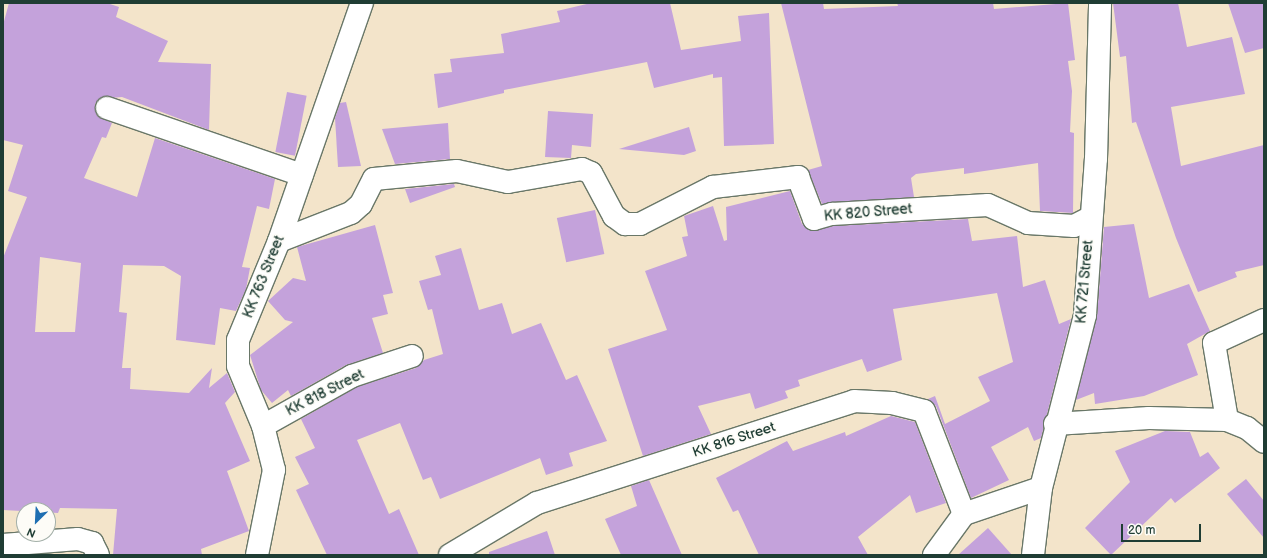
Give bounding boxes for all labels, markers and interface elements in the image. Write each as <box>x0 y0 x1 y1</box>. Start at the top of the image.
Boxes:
street label: KK 820 Street <box>823 201 913 225</box>
street label: KK 763 Street <box>240 233 288 321</box>
street label: KK 721 Street <box>1073 239 1097 325</box>
street label: KK 818 Street <box>283 366 367 420</box>
street label: KK 816 Street <box>690 419 778 461</box>
north arrow <box>16 502 56 542</box>
scale bar <box>1123 516 1203 542</box>
text: 20 m <box>1128 523 1155 538</box>
text: N <box>25 525 38 540</box>

